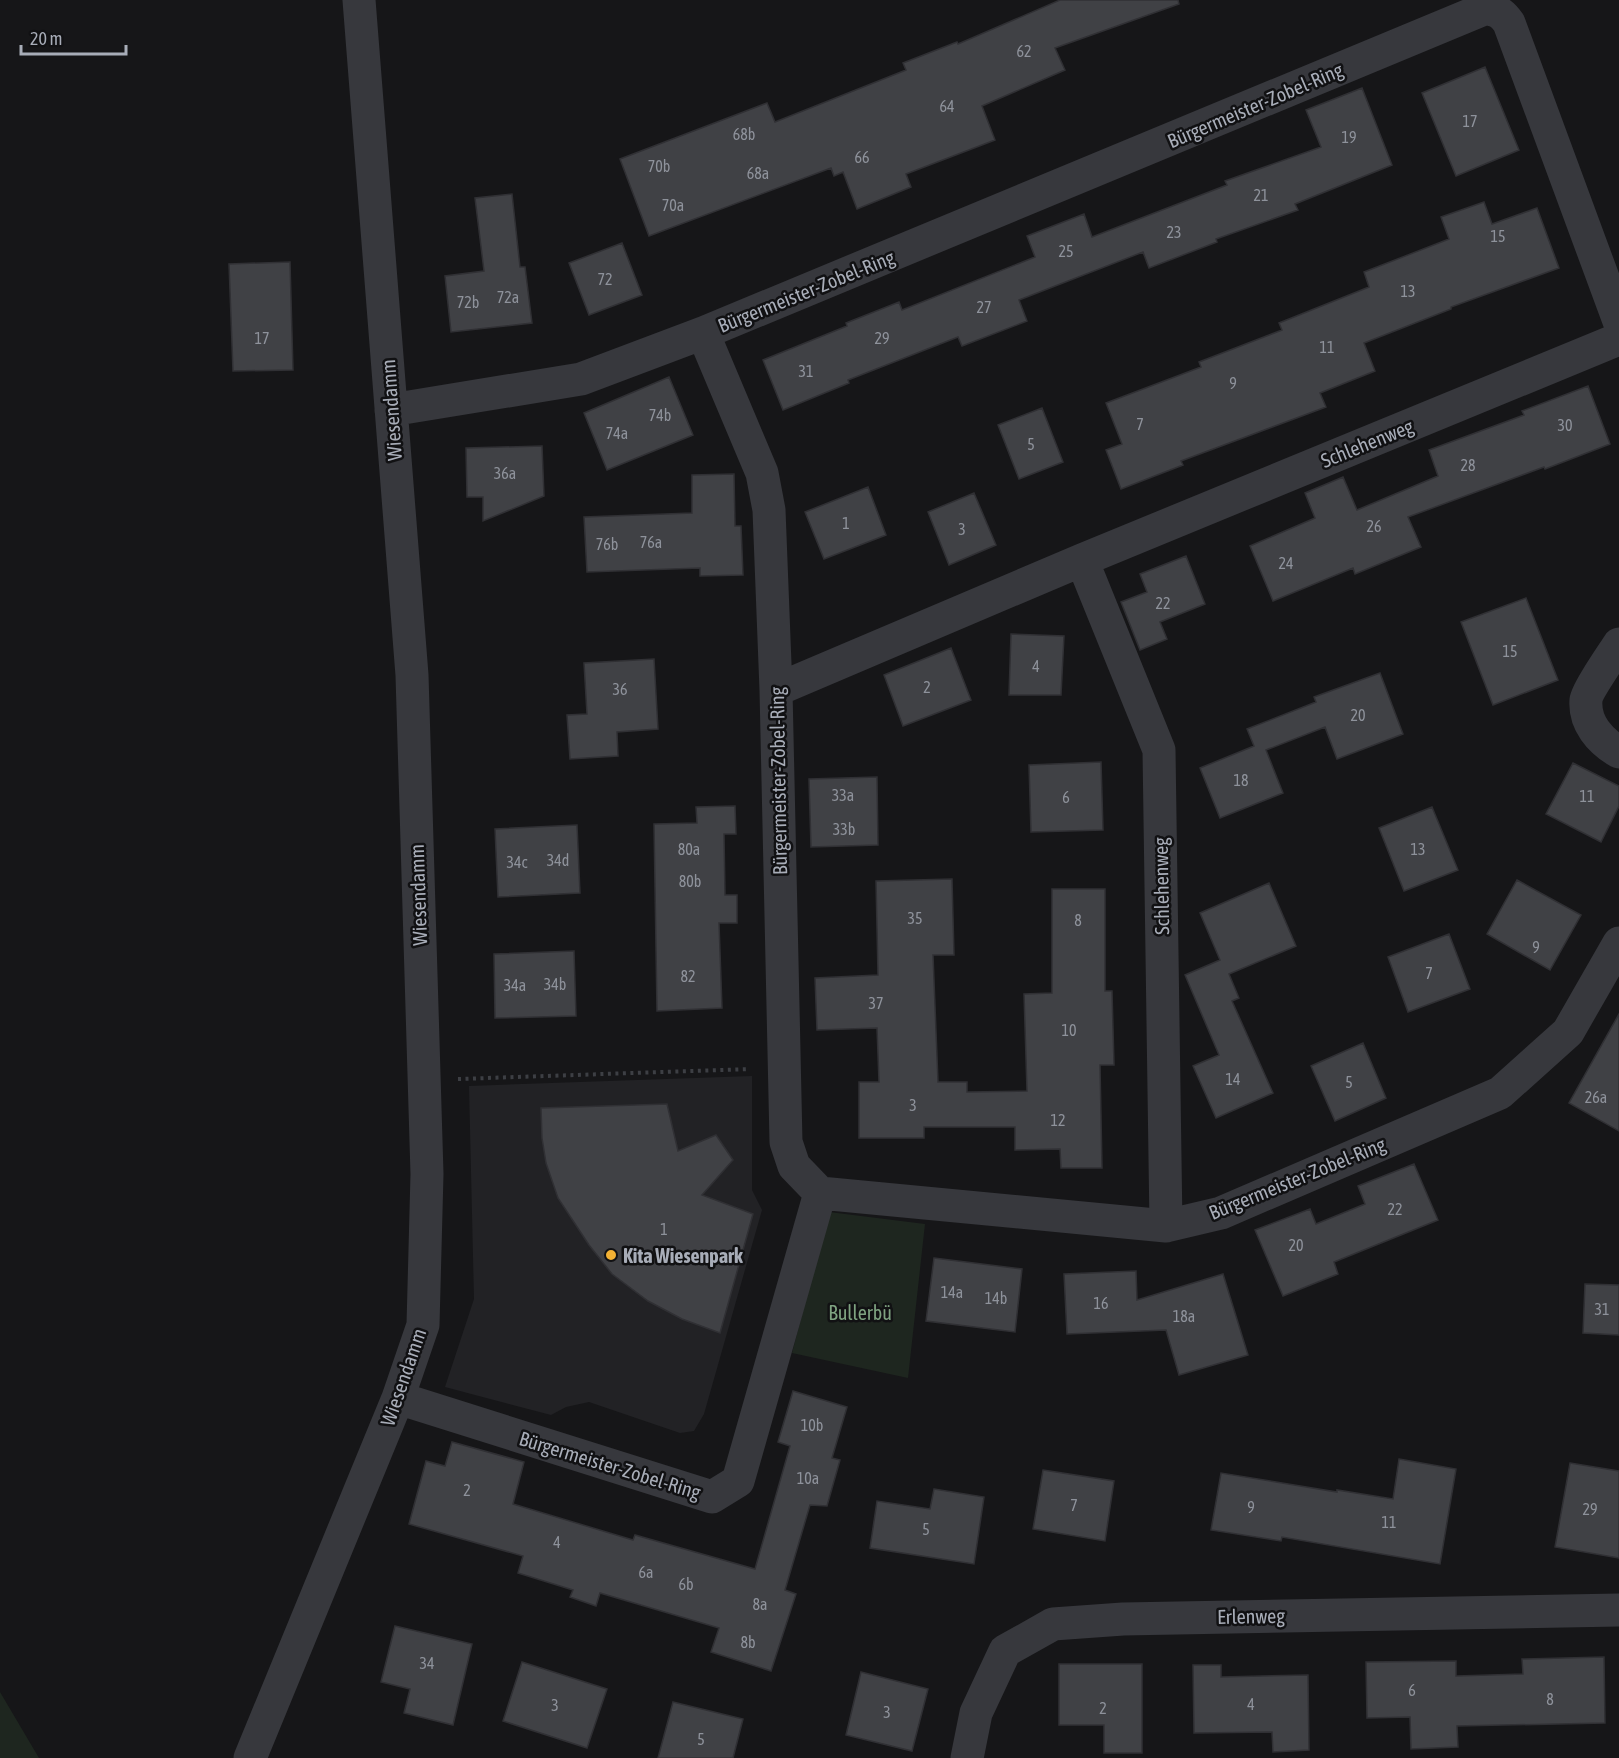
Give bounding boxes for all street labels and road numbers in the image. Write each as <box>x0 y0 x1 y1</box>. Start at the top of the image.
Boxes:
street label: Bürgermeister-Zobel-Ring <box>1164 57 1347 152</box>
street label: Bürgermeister-Zobel-Ring <box>714 245 898 337</box>
street label: Wiesendamm <box>376 359 406 461</box>
street label: Schlehenweg <box>1317 414 1417 472</box>
street label: Bürgermeister-Zobel-Ring <box>765 686 791 875</box>
street label: Schlehenweg <box>1149 837 1173 935</box>
street label: Wiesendamm <box>405 844 431 946</box>
street label: Bürgermeister-Zobel-Ring <box>1205 1132 1389 1224</box>
street label: Wiesendamm <box>376 1325 430 1429</box>
street label: Bürgermeister-Zobel-Ring <box>517 1426 704 1504</box>
street label: Erlenweg <box>1217 1604 1285 1628</box>

